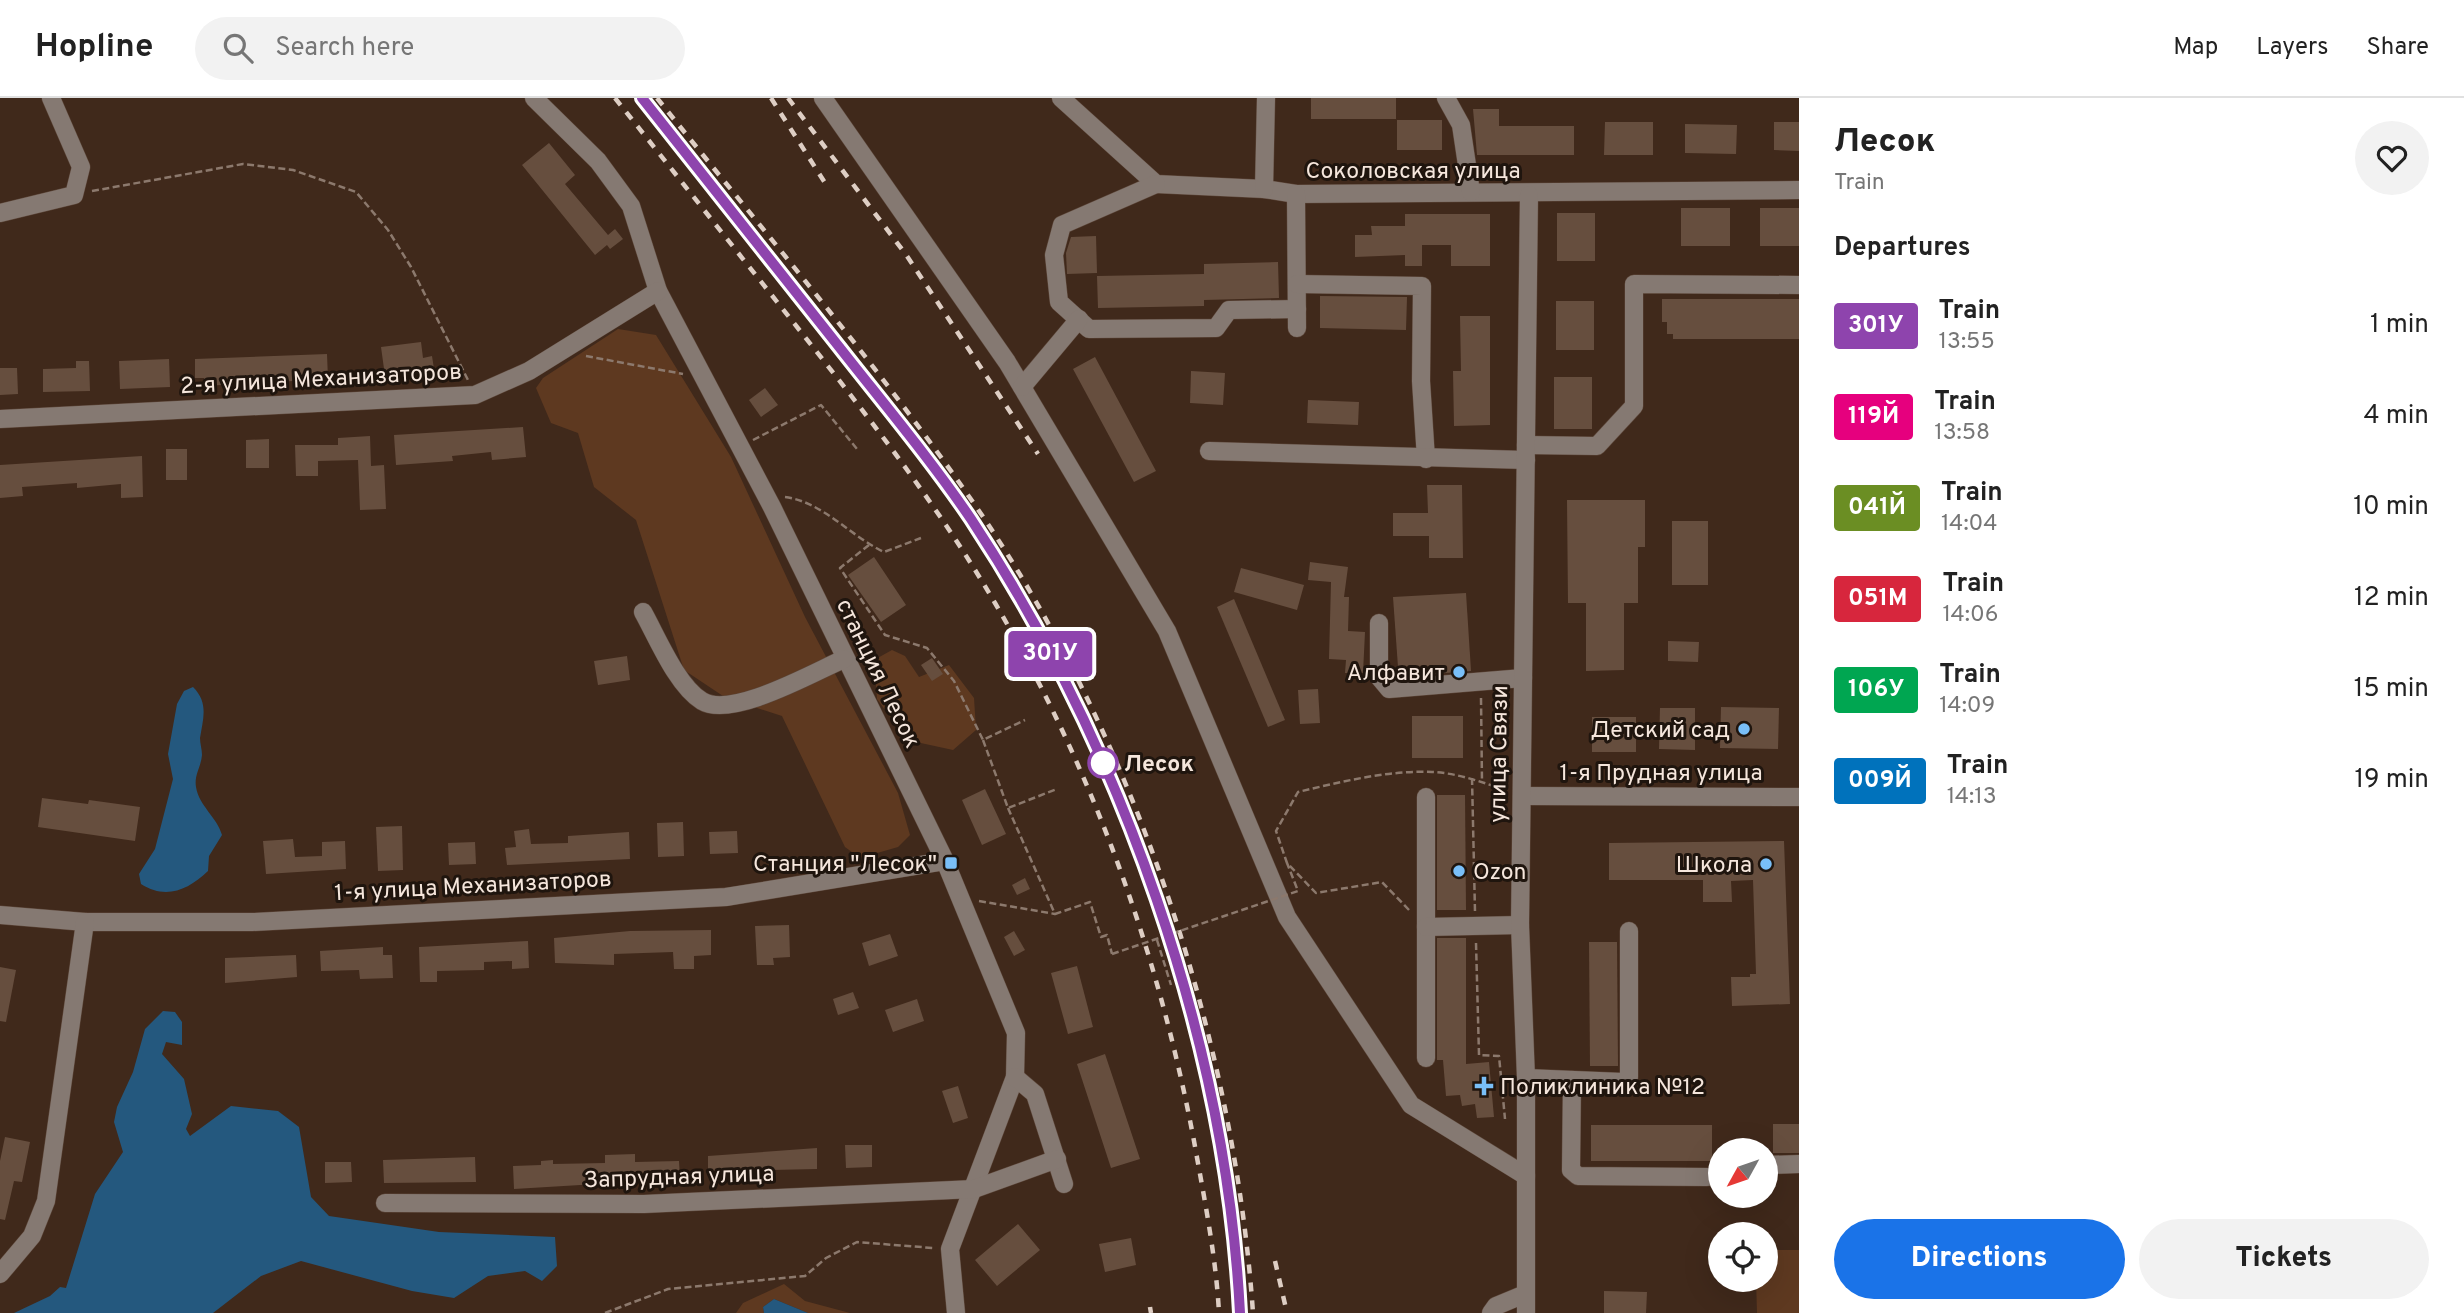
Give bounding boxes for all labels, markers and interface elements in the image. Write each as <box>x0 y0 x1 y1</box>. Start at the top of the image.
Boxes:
search box <box>195 17 685 80</box>
text: Hopline <box>35 27 153 69</box>
icon: search <box>219 29 257 67</box>
text: Search here <box>275 32 414 65</box>
text: Map <box>2173 33 2218 63</box>
text: Layers <box>2256 33 2328 63</box>
text: Share <box>2366 33 2429 63</box>
button: heart <box>2355 121 2429 195</box>
text: Лесок <box>1834 122 1935 164</box>
street label: Соколовская улица <box>1305 158 1521 187</box>
text: Train <box>1834 169 1885 198</box>
text: Departures <box>1834 232 1971 265</box>
text: Train <box>1939 295 2000 328</box>
text: 1 min <box>2370 309 2429 342</box>
text: 301У <box>1848 311 1904 341</box>
text: 13:55 <box>1939 328 1995 357</box>
street label: 2-я улица Механизаторов <box>180 359 463 402</box>
text: Train <box>1934 386 1996 419</box>
text: 4 min <box>2363 400 2429 433</box>
text: 119Й <box>1848 402 1899 432</box>
text: 13:58 <box>1934 419 1990 448</box>
text: Train <box>1941 477 2003 510</box>
text: 10 min <box>2353 491 2429 524</box>
text: 041Й <box>1848 493 1906 523</box>
text: 14:04 <box>1941 510 1998 539</box>
text: Train <box>1942 568 2004 601</box>
text: 12 min <box>2354 582 2429 615</box>
text: 051М <box>1848 584 1907 614</box>
street label: станция Лесок <box>828 595 925 753</box>
text: 14:06 <box>1942 601 1999 630</box>
line badge: 301У <box>1001 631 1099 677</box>
text: 301У <box>1022 639 1078 669</box>
text: Train <box>1939 659 2001 692</box>
place label: Алфавит <box>1347 660 1445 689</box>
marker: Алфавит <box>1451 664 1467 680</box>
text: 15 min <box>2354 673 2429 706</box>
text: 106У <box>1848 675 1904 705</box>
street label: улица Связи <box>1485 685 1516 823</box>
text: 14:09 <box>1939 692 1995 721</box>
place label: Детский сад <box>1591 717 1730 746</box>
marker: Детский сад <box>1736 721 1752 737</box>
marker: Лесок <box>1088 748 1118 778</box>
text: Train <box>1947 750 2008 783</box>
place label: Лесок <box>1124 751 1194 780</box>
street label: 1-я Прудная улица <box>1559 760 1763 789</box>
text: 19 min <box>2354 764 2429 797</box>
text: 009Й <box>1848 766 1912 796</box>
text: 14:13 <box>1947 783 1997 812</box>
place label: Станция "Лесок" <box>753 851 937 880</box>
place label: Школа <box>1676 852 1752 881</box>
marker: Станция "Лесок" <box>943 855 959 871</box>
marker: Школа <box>1758 856 1774 872</box>
place label: Ozon <box>1473 859 1526 888</box>
marker: Ozon <box>1451 863 1467 879</box>
street label: 1-я улица Механизаторов <box>334 866 613 909</box>
place label: Поликлиника №12 <box>1500 1074 1705 1103</box>
marker: Поликлиника №12 <box>1474 1076 1494 1096</box>
north arrow <box>1708 1138 1778 1208</box>
map controls <box>1708 1138 1778 1292</box>
street label: Запрудная улица <box>583 1161 775 1196</box>
button: Directions <box>1834 1219 2125 1299</box>
button: Tickets <box>2139 1219 2429 1299</box>
button: locate <box>1708 1222 1778 1292</box>

